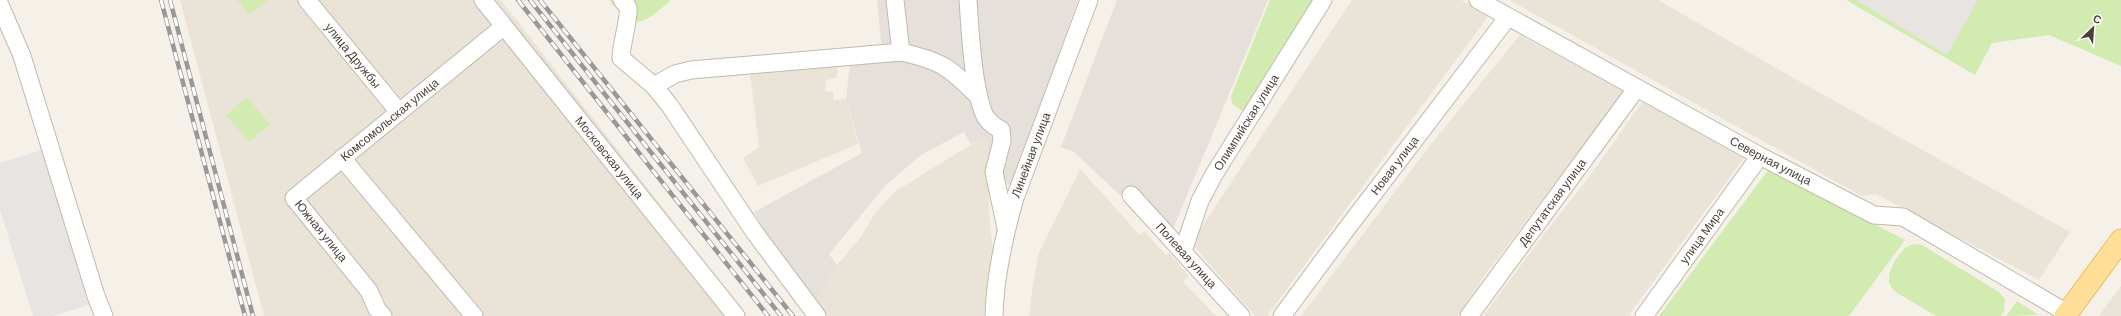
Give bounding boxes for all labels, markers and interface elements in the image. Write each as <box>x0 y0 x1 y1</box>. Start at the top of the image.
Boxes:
north arrow <box>2073 8 2113 48</box>
text: С <box>2091 11 2104 26</box>
street label: улица Дружбы <box>322 20 384 90</box>
street label: Олимпийская улица <box>1210 71 1281 173</box>
street label: Комсомольская улица <box>337 74 441 163</box>
street label: Линейная улица <box>1008 110 1053 199</box>
street label: Московская улица <box>573 113 647 201</box>
street label: Новая улица <box>1367 133 1421 197</box>
street label: Северная улица <box>1728 133 1814 188</box>
street label: Депутатская улица <box>1515 155 1589 249</box>
street label: Южная улица <box>292 197 351 265</box>
street label: улица Мира <box>1676 204 1726 266</box>
street label: Полевая улица <box>1154 219 1220 291</box>

